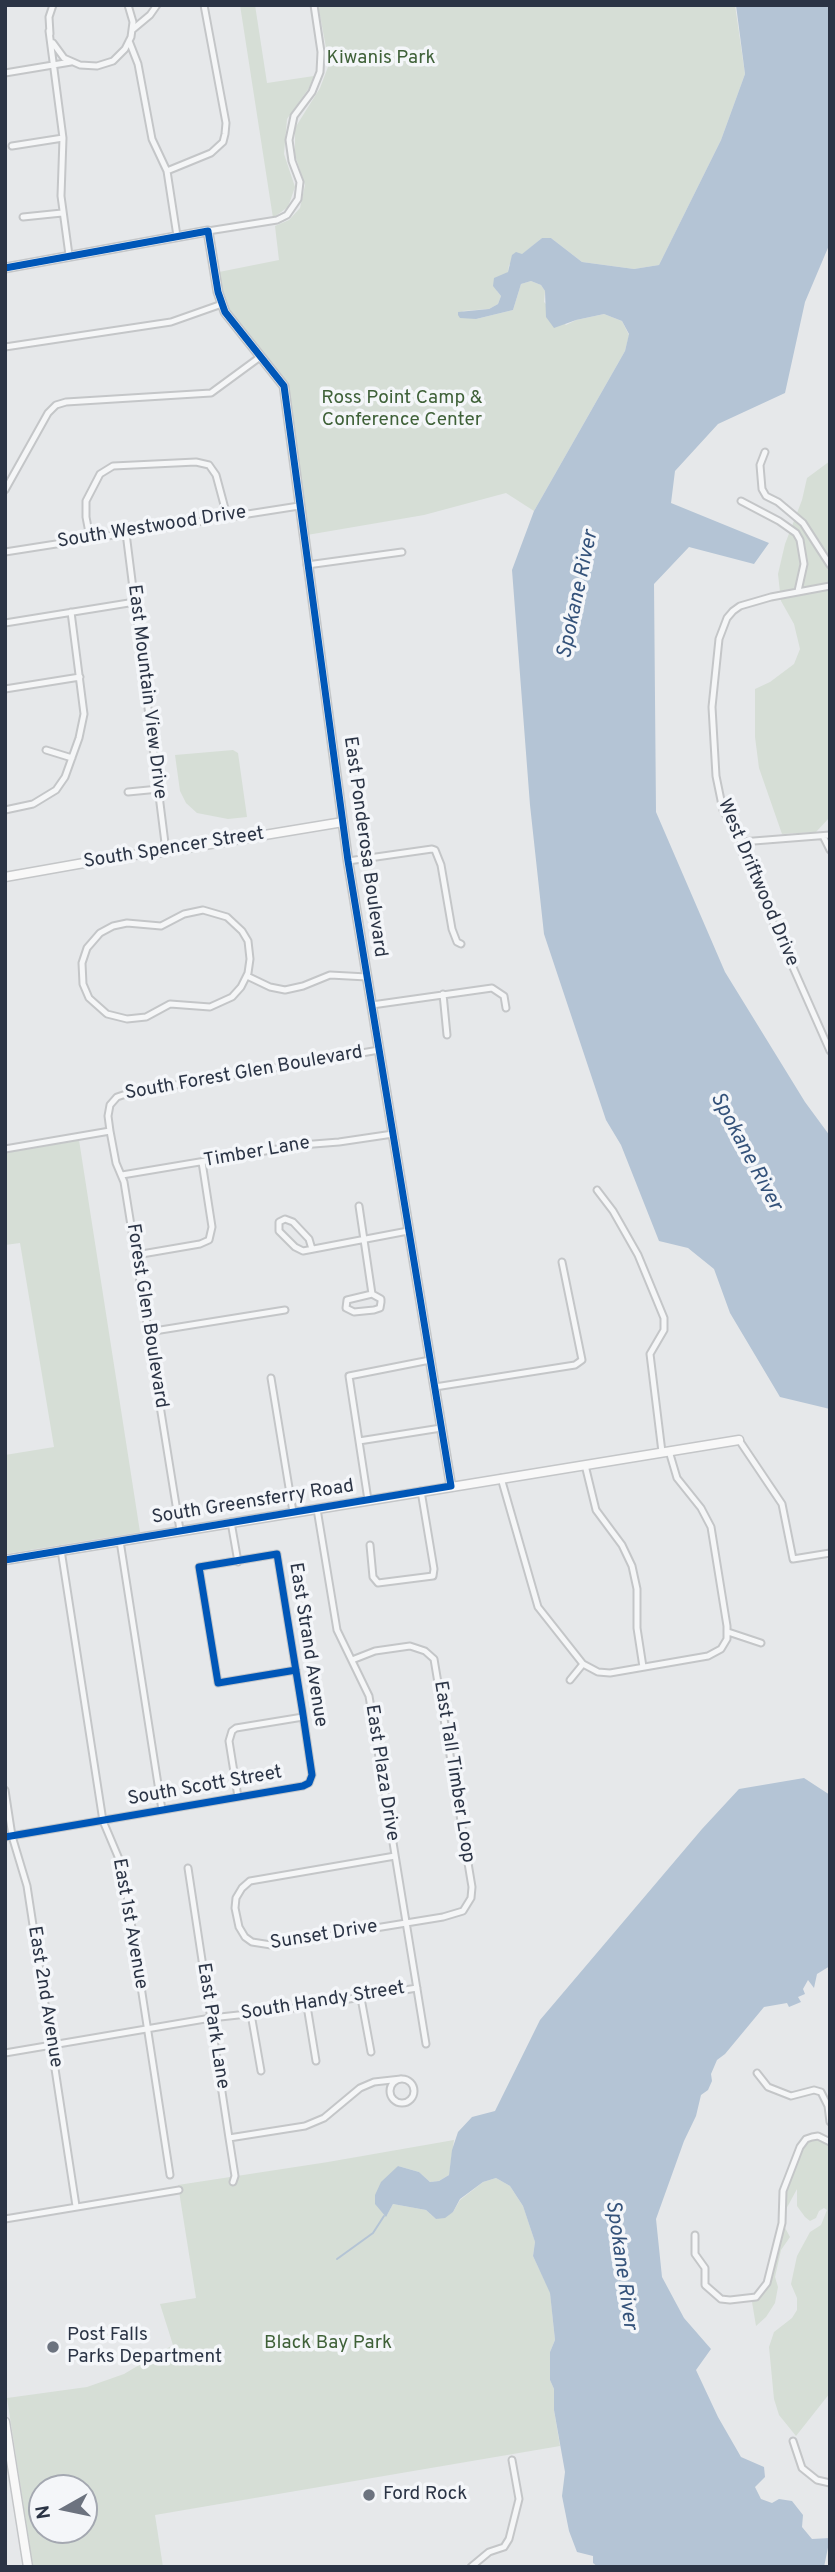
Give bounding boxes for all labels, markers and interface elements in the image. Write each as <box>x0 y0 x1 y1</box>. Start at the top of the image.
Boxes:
park label: Kiwanis Park <box>326 48 436 70</box>
park label: Ross Point Camp & Conference Center <box>321 388 483 432</box>
street label: South Westwood Drive <box>56 502 248 554</box>
water label: Spokane River <box>553 529 605 661</box>
street label: East Mountain View Drive <box>122 583 170 801</box>
street label: East Ponderosa Boulevard <box>337 735 391 959</box>
street label: West Driftwood Drive <box>711 796 803 970</box>
street label: South Spencer Street <box>82 823 266 875</box>
street label: South Forest Glen Boulevard <box>123 1042 365 1106</box>
water label: Spokane River <box>703 1088 787 1216</box>
street label: Timber Lane <box>202 1132 312 1174</box>
street label: Forest Glen Boulevard <box>120 1222 172 1410</box>
street label: South Greensferry Road <box>150 1476 356 1530</box>
street label: East Strand Avenue <box>283 1561 331 1729</box>
street label: East Tall Timber Loop <box>427 1679 479 1865</box>
street label: East Plaza Drive <box>359 1703 403 1843</box>
street label: South Scott Street <box>126 1762 284 1812</box>
street label: East 1st Avenue <box>106 1857 152 1991</box>
street label: Sunset Drive <box>269 1916 379 1956</box>
street label: East 2nd Avenue <box>22 1925 66 2069</box>
street label: East Park Lane <box>191 1961 233 2091</box>
street label: South Handy Street <box>239 1978 407 2026</box>
water label: Spokane River <box>598 2199 642 2331</box>
place label: Post Falls Parks Department <box>67 2325 222 2369</box>
park label: Black Bay Park <box>264 2333 392 2355</box>
marker: Post Falls Parks Department <box>45 2339 61 2355</box>
north arrow <box>28 2474 98 2544</box>
place label: Ford Rock <box>383 2484 467 2506</box>
marker: Ford Rock <box>361 2487 377 2503</box>
text: N <box>31 2503 57 2521</box>

